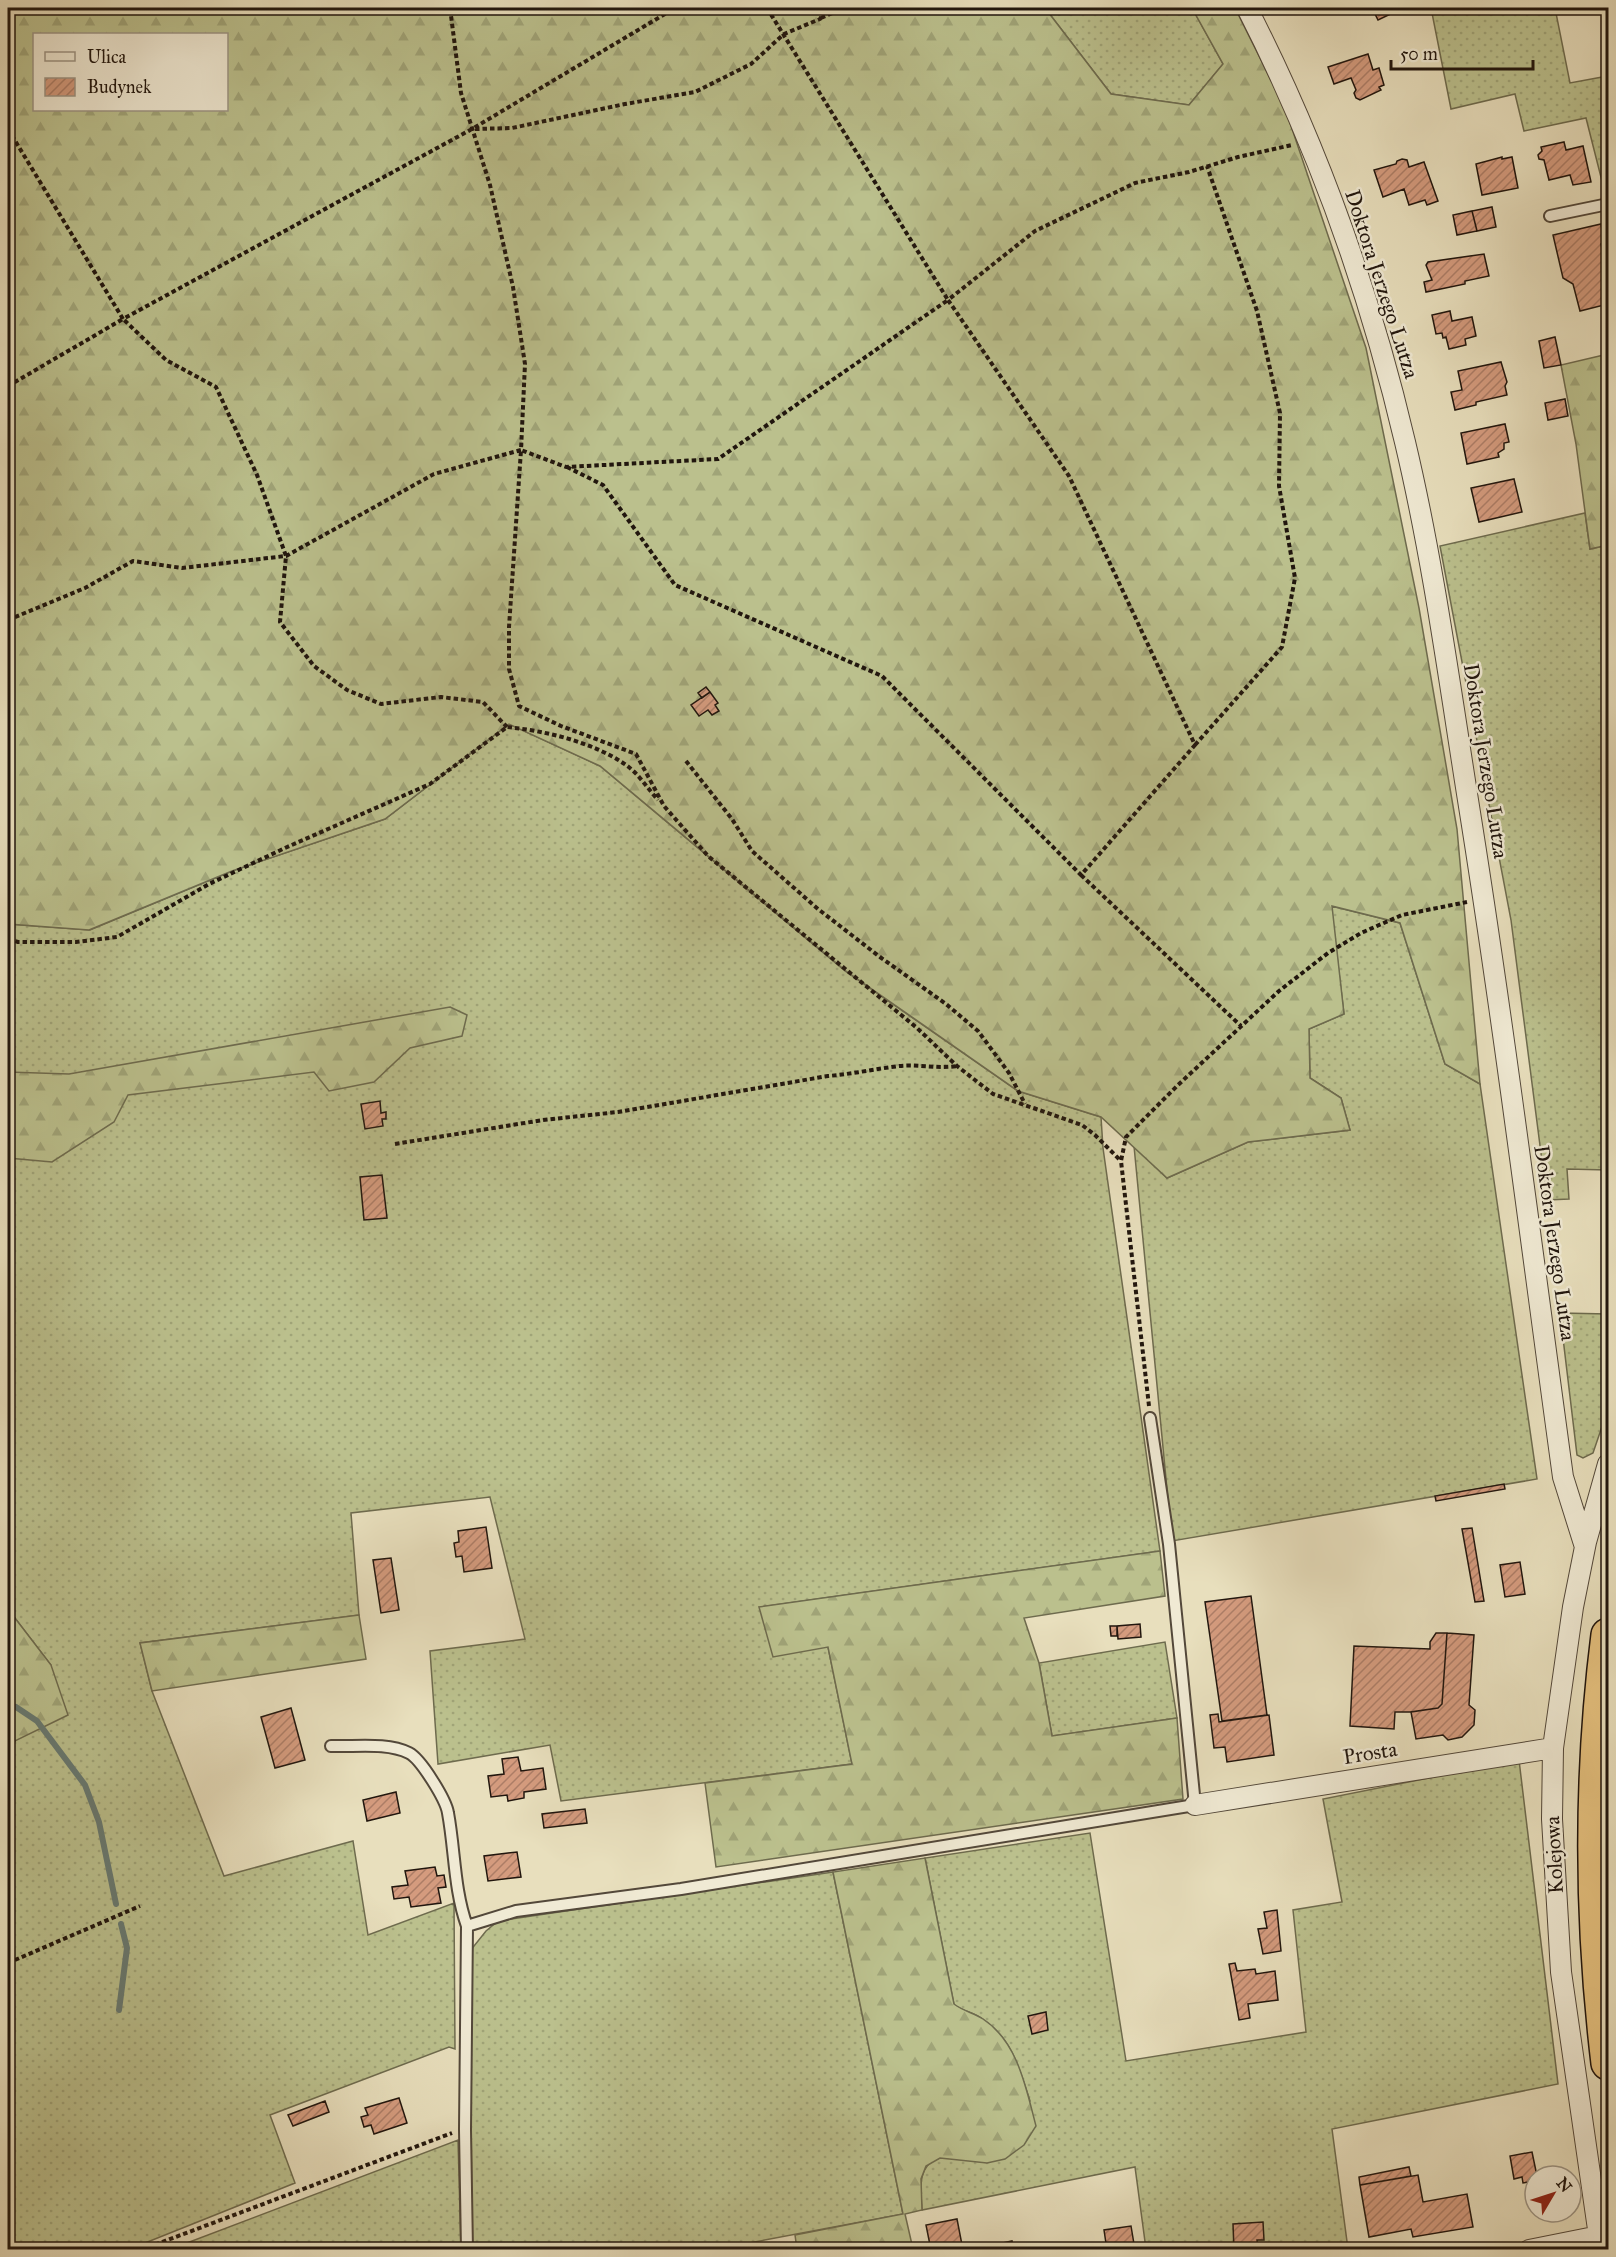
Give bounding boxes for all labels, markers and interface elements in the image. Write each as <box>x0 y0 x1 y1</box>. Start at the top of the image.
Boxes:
legend <box>33 33 228 111</box>
scale bar <box>1391 33 1534 71</box>
text: 50 m <box>1400 43 1438 65</box>
text: Ulica <box>87 46 127 68</box>
text: Budynek <box>87 76 152 98</box>
street label: Doktora Jerzego Lutza <box>1339 186 1425 382</box>
street label: Doktora Jerzego Lutza <box>1458 662 1514 861</box>
street label: Doktora Jerzego Lutza <box>1528 1144 1582 1343</box>
street label: Prosta <box>1341 1736 1399 1770</box>
street label: Kolejowa <box>1539 1815 1569 1895</box>
north arrow <box>1523 2164 1583 2224</box>
text: N <box>1553 2174 1576 2196</box>

